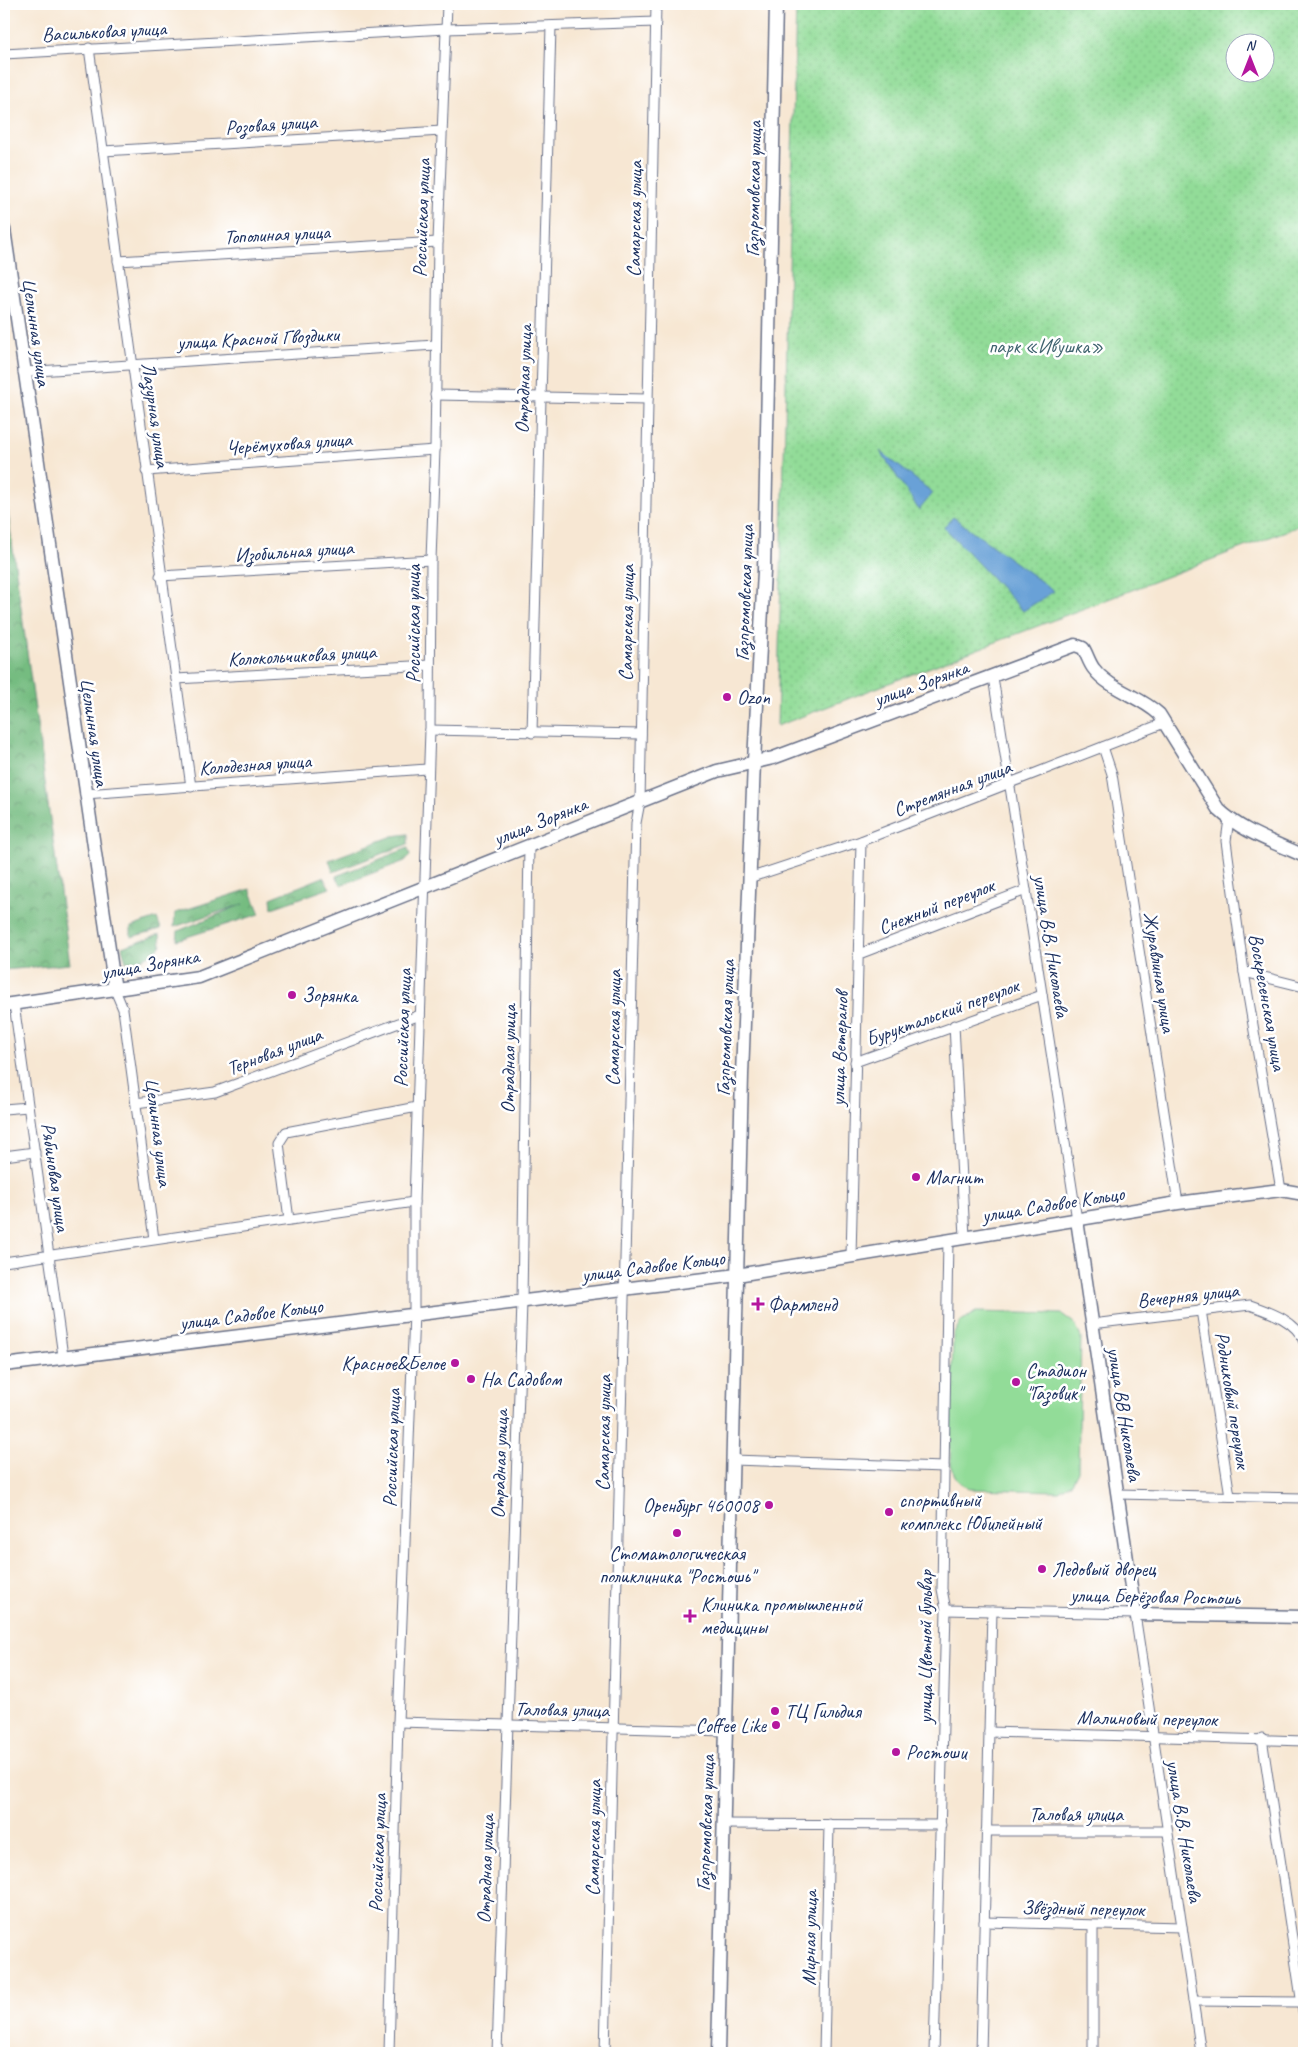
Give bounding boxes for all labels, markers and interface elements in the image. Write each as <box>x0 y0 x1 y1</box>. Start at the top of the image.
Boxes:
street label: Васильковая улица <box>41 16 169 47</box>
north arrow <box>1226 32 1276 82</box>
text: N <box>1246 37 1257 54</box>
street label: Розовая улица <box>224 109 319 141</box>
street label: Газпромовская улица <box>740 119 768 257</box>
street label: Российская улица <box>407 156 436 278</box>
street label: Самарская улица <box>621 159 648 277</box>
street label: Тополиная улица <box>223 219 333 250</box>
street label: Целинная улица <box>17 276 57 389</box>
street label: улица Красной Гвоздики <box>176 322 341 355</box>
street label: Отрадная улица <box>509 322 538 434</box>
park label: парк «Ивушка» <box>989 334 1103 359</box>
street label: Лазурная улица <box>135 361 175 471</box>
street label: Черёмуховая улица <box>225 427 354 460</box>
street label: Газпромовская улица <box>730 523 760 661</box>
street label: Изобильная улица <box>234 535 355 569</box>
street label: Российская улица <box>401 563 426 683</box>
street label: Самарская улица <box>613 563 640 681</box>
street label: Колокольчиковая улица <box>227 639 378 672</box>
street label: улица Зорянка <box>870 654 974 712</box>
street label: Целинная улица <box>75 676 115 789</box>
place label: Ozon <box>737 685 771 710</box>
marker: Ozon <box>721 691 733 703</box>
street label: Колодезная улица <box>198 748 314 781</box>
street label: Стремянная улица <box>890 754 1016 822</box>
street label: улица Зорянка <box>489 791 592 852</box>
street label: Снежный переулок <box>875 872 999 940</box>
street label: улица В.В. Николаева <box>1028 872 1075 1021</box>
street label: Журавлиная улица <box>1138 910 1182 1036</box>
street label: Воскресенская улица <box>1243 932 1292 1074</box>
street label: улица Зорянка <box>98 943 203 986</box>
street label: Газпромовская улица <box>711 958 741 1096</box>
street label: Российская улица <box>388 966 417 1088</box>
street label: Самарская улица <box>600 968 627 1086</box>
street label: Буруктальский переулок <box>862 973 1024 1052</box>
place label: Зорянка <box>302 983 359 1008</box>
street label: улица Ветеранов <box>825 987 854 1108</box>
marker: Зорянка <box>286 989 298 1001</box>
street label: Отрадная улица <box>495 1003 522 1114</box>
street label: Терновая улица <box>223 1021 326 1081</box>
street label: Целинная улица <box>139 1076 178 1189</box>
street label: Рябиновая улица <box>35 1121 76 1235</box>
place label: Магнит <box>926 1165 984 1190</box>
marker: Магнит <box>910 1171 922 1183</box>
street label: улица Садовое Кольцо <box>979 1181 1127 1228</box>
street label: улица Садовое Кольцо <box>579 1245 727 1288</box>
street label: Вечерняя улица <box>1136 1278 1241 1313</box>
place label: Фармленд <box>768 1292 838 1317</box>
street label: улица Садовое Кольцо <box>177 1293 325 1336</box>
marker: Фармленд <box>752 1298 764 1310</box>
street label: Родниковый переулок <box>1209 1330 1256 1472</box>
street label: улица ВВ Николаева <box>1101 1344 1148 1485</box>
place label: Красное&Белое <box>341 1351 446 1376</box>
marker: Красное&Белое <box>449 1357 461 1369</box>
place label: Стадион "Газовик" <box>1026 1358 1087 1407</box>
place label: На Садовом <box>481 1367 562 1392</box>
marker: На Садовом <box>465 1373 477 1385</box>
street label: Самарская улица <box>590 1373 617 1491</box>
marker: Стадион "Газовик" <box>1010 1376 1022 1388</box>
street label: Российская улица <box>377 1386 406 1508</box>
street label: Отрадная улица <box>485 1407 514 1519</box>
place label: спортивный комплекс Юбилейный <box>899 1488 1044 1536</box>
place label: Оренбург 460008 <box>643 1493 761 1518</box>
marker: Оренбург 460008 <box>763 1499 775 1511</box>
marker: спортивный комплекс Юбилейный <box>883 1506 895 1518</box>
marker: Стоматологическая поликлиника "Ростошь" <box>671 1527 683 1539</box>
place label: Стоматологическая поликлиника "Ростошь" <box>599 1541 759 1589</box>
place label: Ледовый дворец <box>1052 1557 1157 1582</box>
marker: Ледовый дворец <box>1036 1563 1048 1575</box>
street label: улица Цветной бульвар <box>913 1569 938 1725</box>
street label: улица Берёзовая Ростошь <box>1069 1583 1242 1612</box>
place label: Клиника промышленной медицины <box>701 1592 864 1640</box>
marker: Клиника промышленной медицины <box>683 1609 697 1623</box>
street label: Таловая улица <box>515 1696 611 1723</box>
place label: ТЦ Гильдия <box>785 1699 863 1724</box>
marker: ТЦ Гильдия <box>769 1705 781 1717</box>
street label: Малиновый переулок <box>1077 1705 1219 1732</box>
place label: Coffee Like <box>696 1713 767 1738</box>
marker: Coffee Like <box>770 1719 782 1731</box>
place label: Ростоши <box>906 1740 968 1765</box>
marker: Ростоши <box>890 1746 902 1758</box>
street label: Газпромовская улица <box>691 1753 721 1891</box>
street label: улица В.В. Николаева <box>1161 1757 1208 1906</box>
street label: Самарская улица <box>580 1778 607 1896</box>
street label: Российская улица <box>363 1791 392 1913</box>
street label: Таловая улица <box>1029 1802 1124 1827</box>
street label: Отрадная улица <box>471 1812 500 1924</box>
street label: Мирная улица <box>796 1888 823 1986</box>
street label: Звёздный переулок <box>1021 1895 1146 1923</box>

